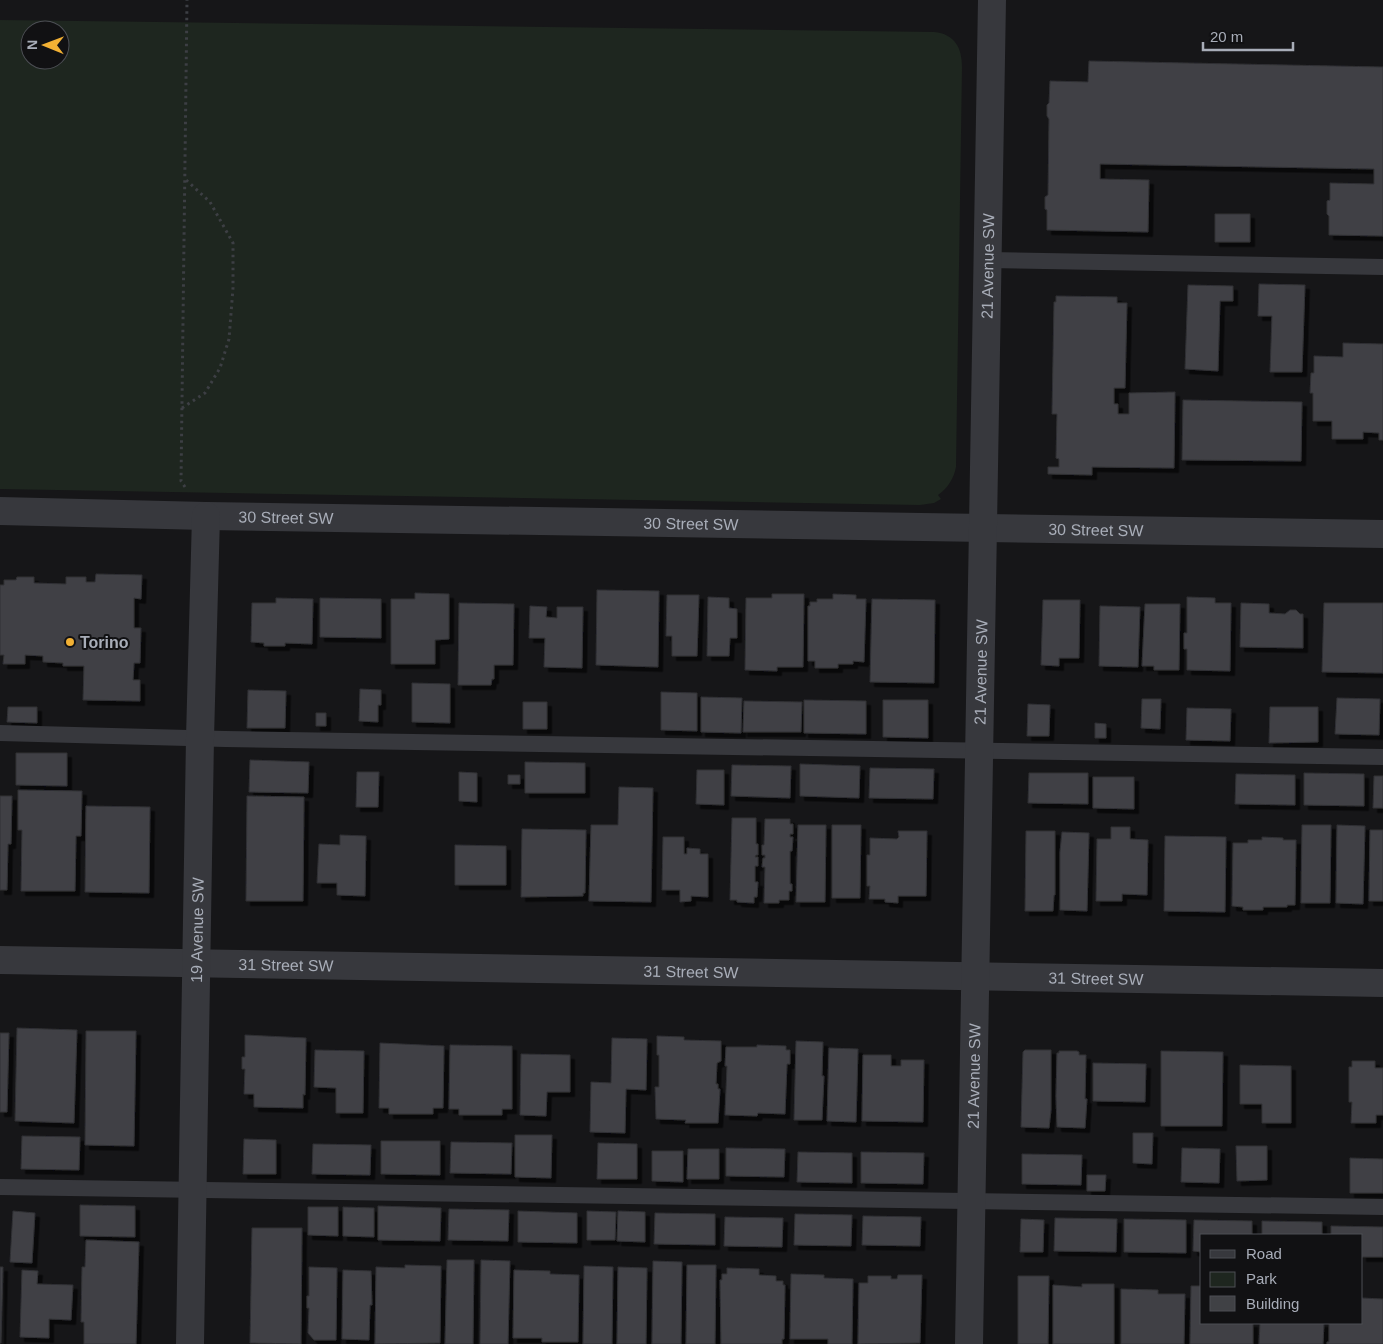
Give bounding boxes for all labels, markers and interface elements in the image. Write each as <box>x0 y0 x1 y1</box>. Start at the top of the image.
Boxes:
north arrow <box>20 20 70 70</box>
scale bar <box>1203 20 1293 52</box>
text: 20 m <box>1210 28 1243 45</box>
text: N <box>24 40 40 50</box>
street label: 21 Avenue SW <box>978 212 997 319</box>
street label: 30 Street SW <box>238 508 335 526</box>
street label: 30 Street SW <box>643 514 740 533</box>
street label: 30 Street SW <box>1048 520 1144 539</box>
street label: 21 Avenue SW <box>971 618 990 725</box>
place label: Torino <box>80 634 129 651</box>
marker: Torino <box>64 636 76 648</box>
street label: 19 Avenue SW <box>187 876 206 983</box>
street label: 31 Street SW <box>238 955 335 974</box>
street label: 31 Street SW <box>643 962 740 981</box>
street label: 31 Street SW <box>1048 969 1144 988</box>
street label: 21 Avenue SW <box>964 1022 983 1129</box>
legend <box>1200 1234 1363 1324</box>
text: Road <box>1246 1245 1282 1262</box>
text: Park <box>1246 1270 1277 1287</box>
text: Building <box>1246 1295 1299 1312</box>

